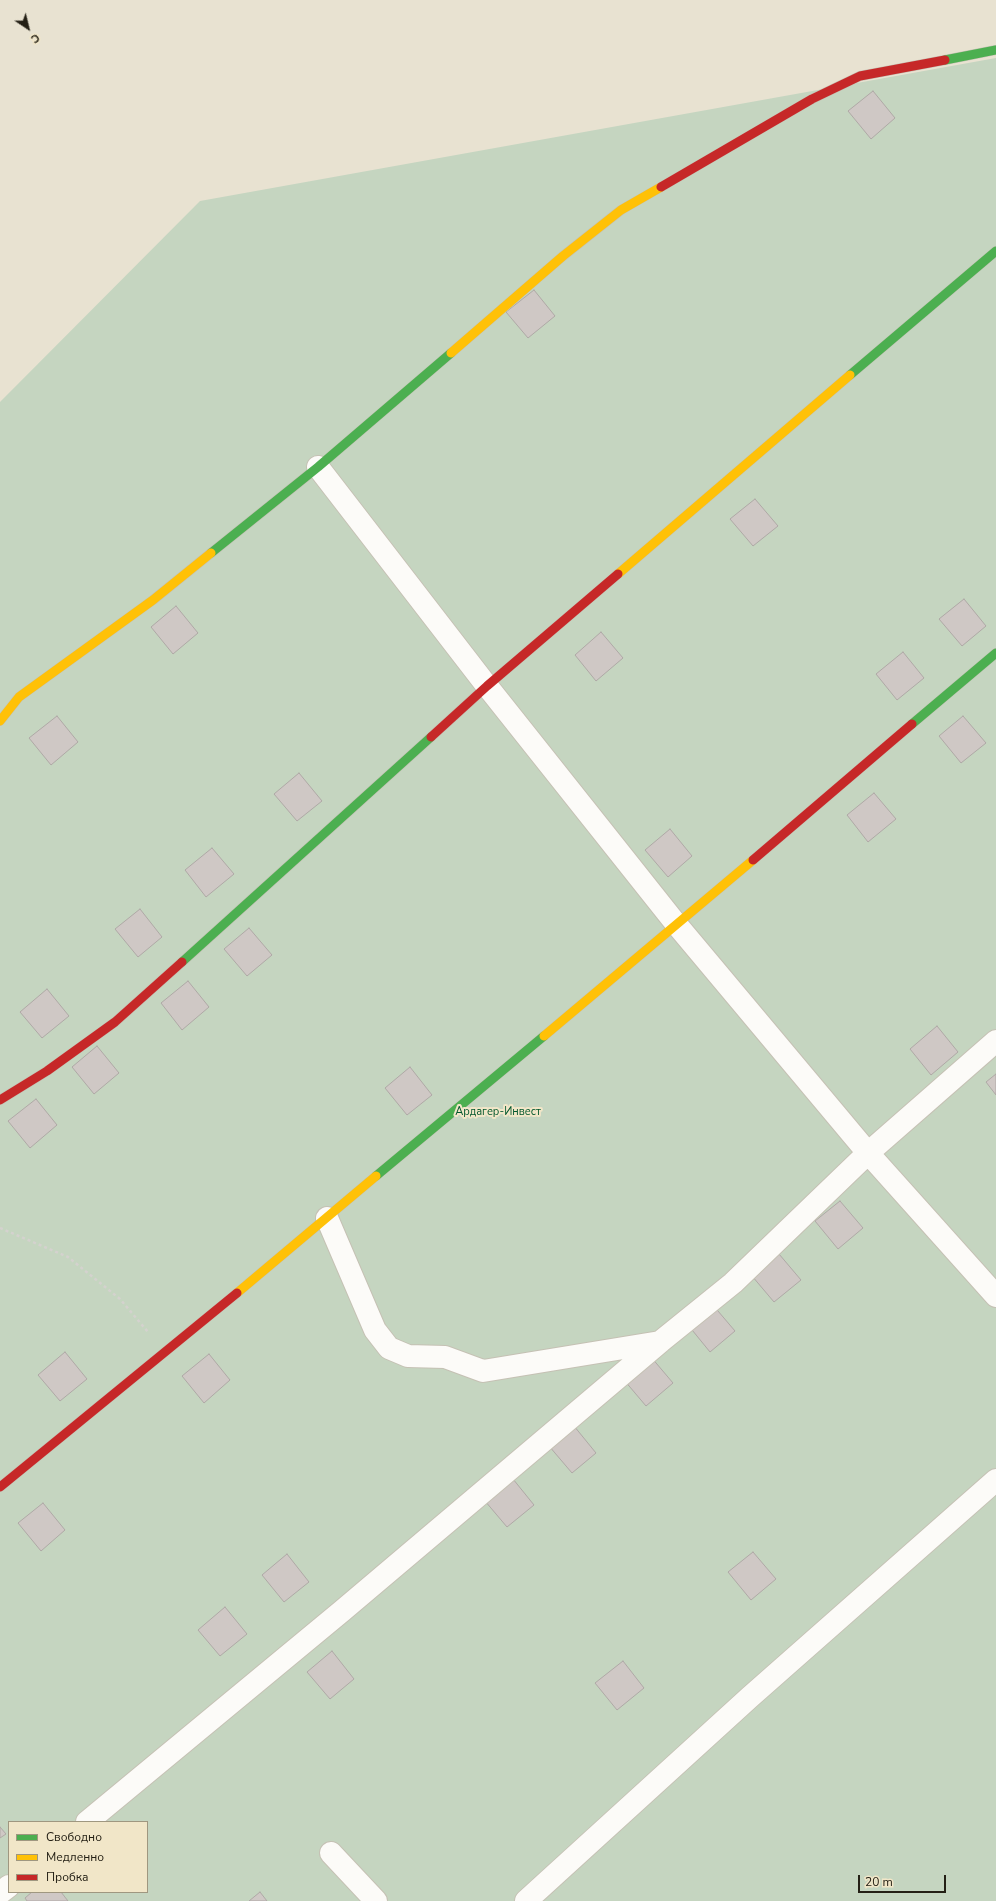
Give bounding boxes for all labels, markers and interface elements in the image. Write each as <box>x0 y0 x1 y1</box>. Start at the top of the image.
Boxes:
north arrow <box>8 8 48 48</box>
text: С <box>28 30 43 47</box>
park label: Ардагер-Инвест <box>455 1105 541 1119</box>
legend <box>8 1821 148 1893</box>
text: Свободно <box>46 1829 102 1845</box>
text: Медленно <box>46 1849 104 1865</box>
scale bar <box>860 1867 948 1893</box>
text: Пробка <box>46 1869 89 1885</box>
text: 20 m <box>865 1874 893 1890</box>

